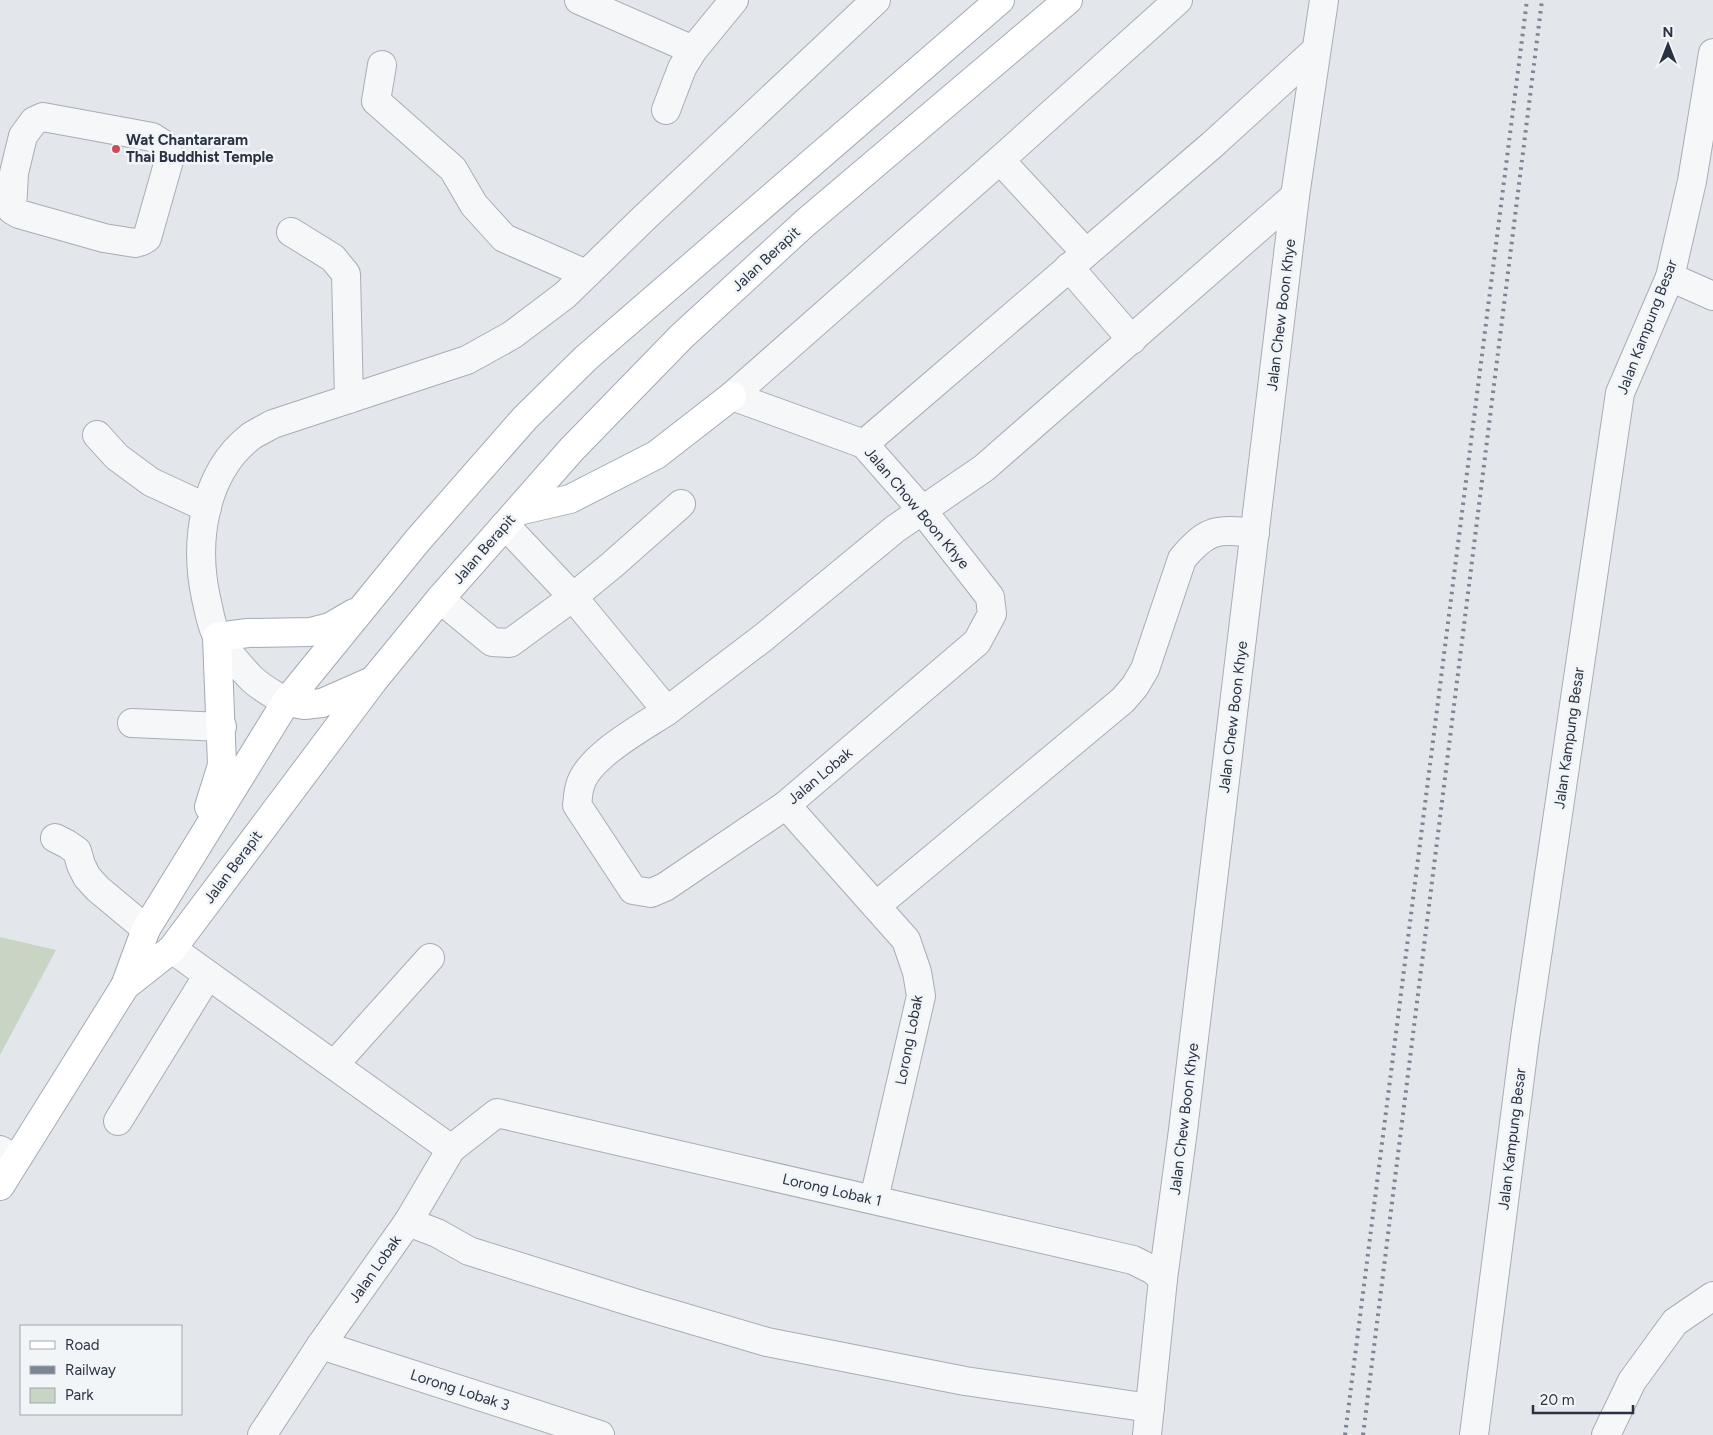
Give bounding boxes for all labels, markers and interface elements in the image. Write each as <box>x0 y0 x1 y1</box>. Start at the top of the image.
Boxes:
north arrow <box>1643 20 1693 70</box>
text: N <box>1663 24 1673 41</box>
place label: Wat Chantararam Thai Buddhist Temple <box>126 131 274 166</box>
marker: Wat Chantararam Thai Buddhist Temple <box>110 143 122 155</box>
street label: Jalan Berapit <box>728 223 804 295</box>
street label: Jalan Chew Boon Khye <box>1263 238 1299 392</box>
street label: Jalan Kampung Besar <box>1613 257 1681 397</box>
street label: Jalan Chow Boon Khye <box>861 443 973 573</box>
street label: Jalan Berapit <box>449 510 519 588</box>
street label: Jalan Chew Boon Khye <box>1215 640 1251 794</box>
street label: Jalan Kampung Besar <box>1550 666 1588 810</box>
street label: Jalan Lobak <box>784 743 856 808</box>
street label: Jalan Berapit <box>200 827 266 907</box>
street label: Lorong Lobak <box>891 993 927 1087</box>
street label: Jalan Chew Boon Khye <box>1166 1042 1202 1196</box>
street label: Jalan Kampung Besar <box>1494 1067 1530 1211</box>
street label: Lorong Lobak 1 <box>781 1170 883 1210</box>
street label: Jalan Lobak <box>345 1231 405 1306</box>
legend <box>20 1325 182 1415</box>
text: Road <box>65 1336 100 1354</box>
text: Railway <box>65 1361 116 1379</box>
street label: Lorong Lobak 3 <box>408 1365 512 1415</box>
scale bar <box>1533 1382 1633 1414</box>
text: Park <box>65 1386 94 1404</box>
text: 20 m <box>1540 1391 1574 1409</box>

